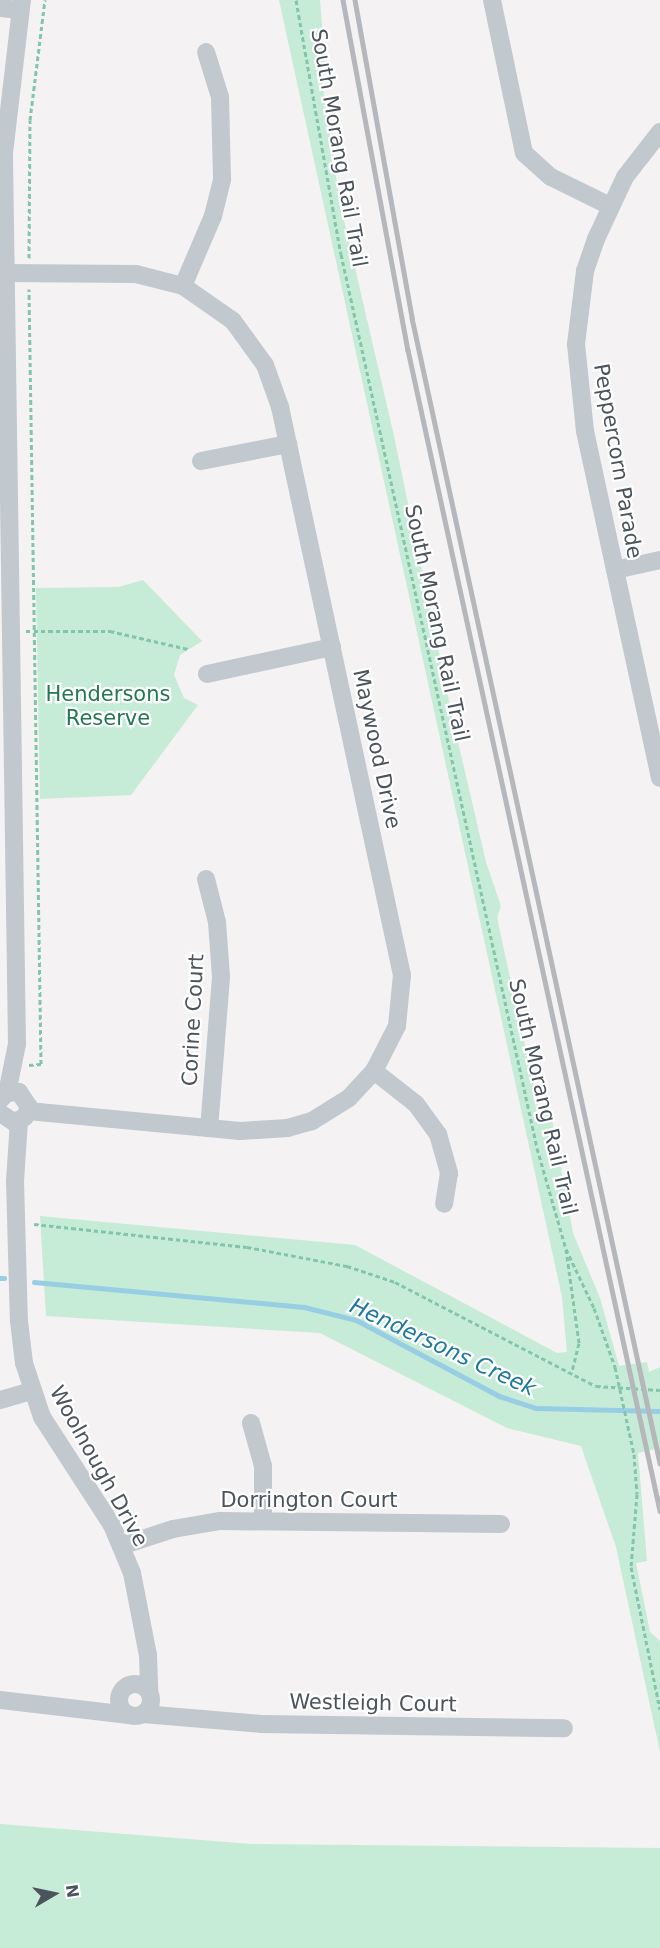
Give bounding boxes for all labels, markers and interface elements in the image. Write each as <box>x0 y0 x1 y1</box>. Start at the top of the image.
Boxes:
street label: South Morang Rail Trail <box>306 27 372 269</box>
street label: Peppercorn Parade <box>588 362 648 560</box>
street label: South Morang Rail Trail <box>400 502 474 744</box>
street label: Maywood Drive <box>348 667 406 831</box>
park label: Hendersons Reserve <box>46 681 170 731</box>
street label: Corine Court <box>177 953 209 1087</box>
street label: South Morang Rail Trail <box>504 976 582 1218</box>
water label: Hendersons Creek <box>346 1292 540 1402</box>
street label: Woolnough Drive <box>44 1381 154 1551</box>
street label: Dorrington Court <box>220 1487 398 1513</box>
street label: Westleigh Court <box>289 1689 457 1717</box>
north arrow <box>24 1864 84 1924</box>
text: N <box>62 1883 83 1899</box>

